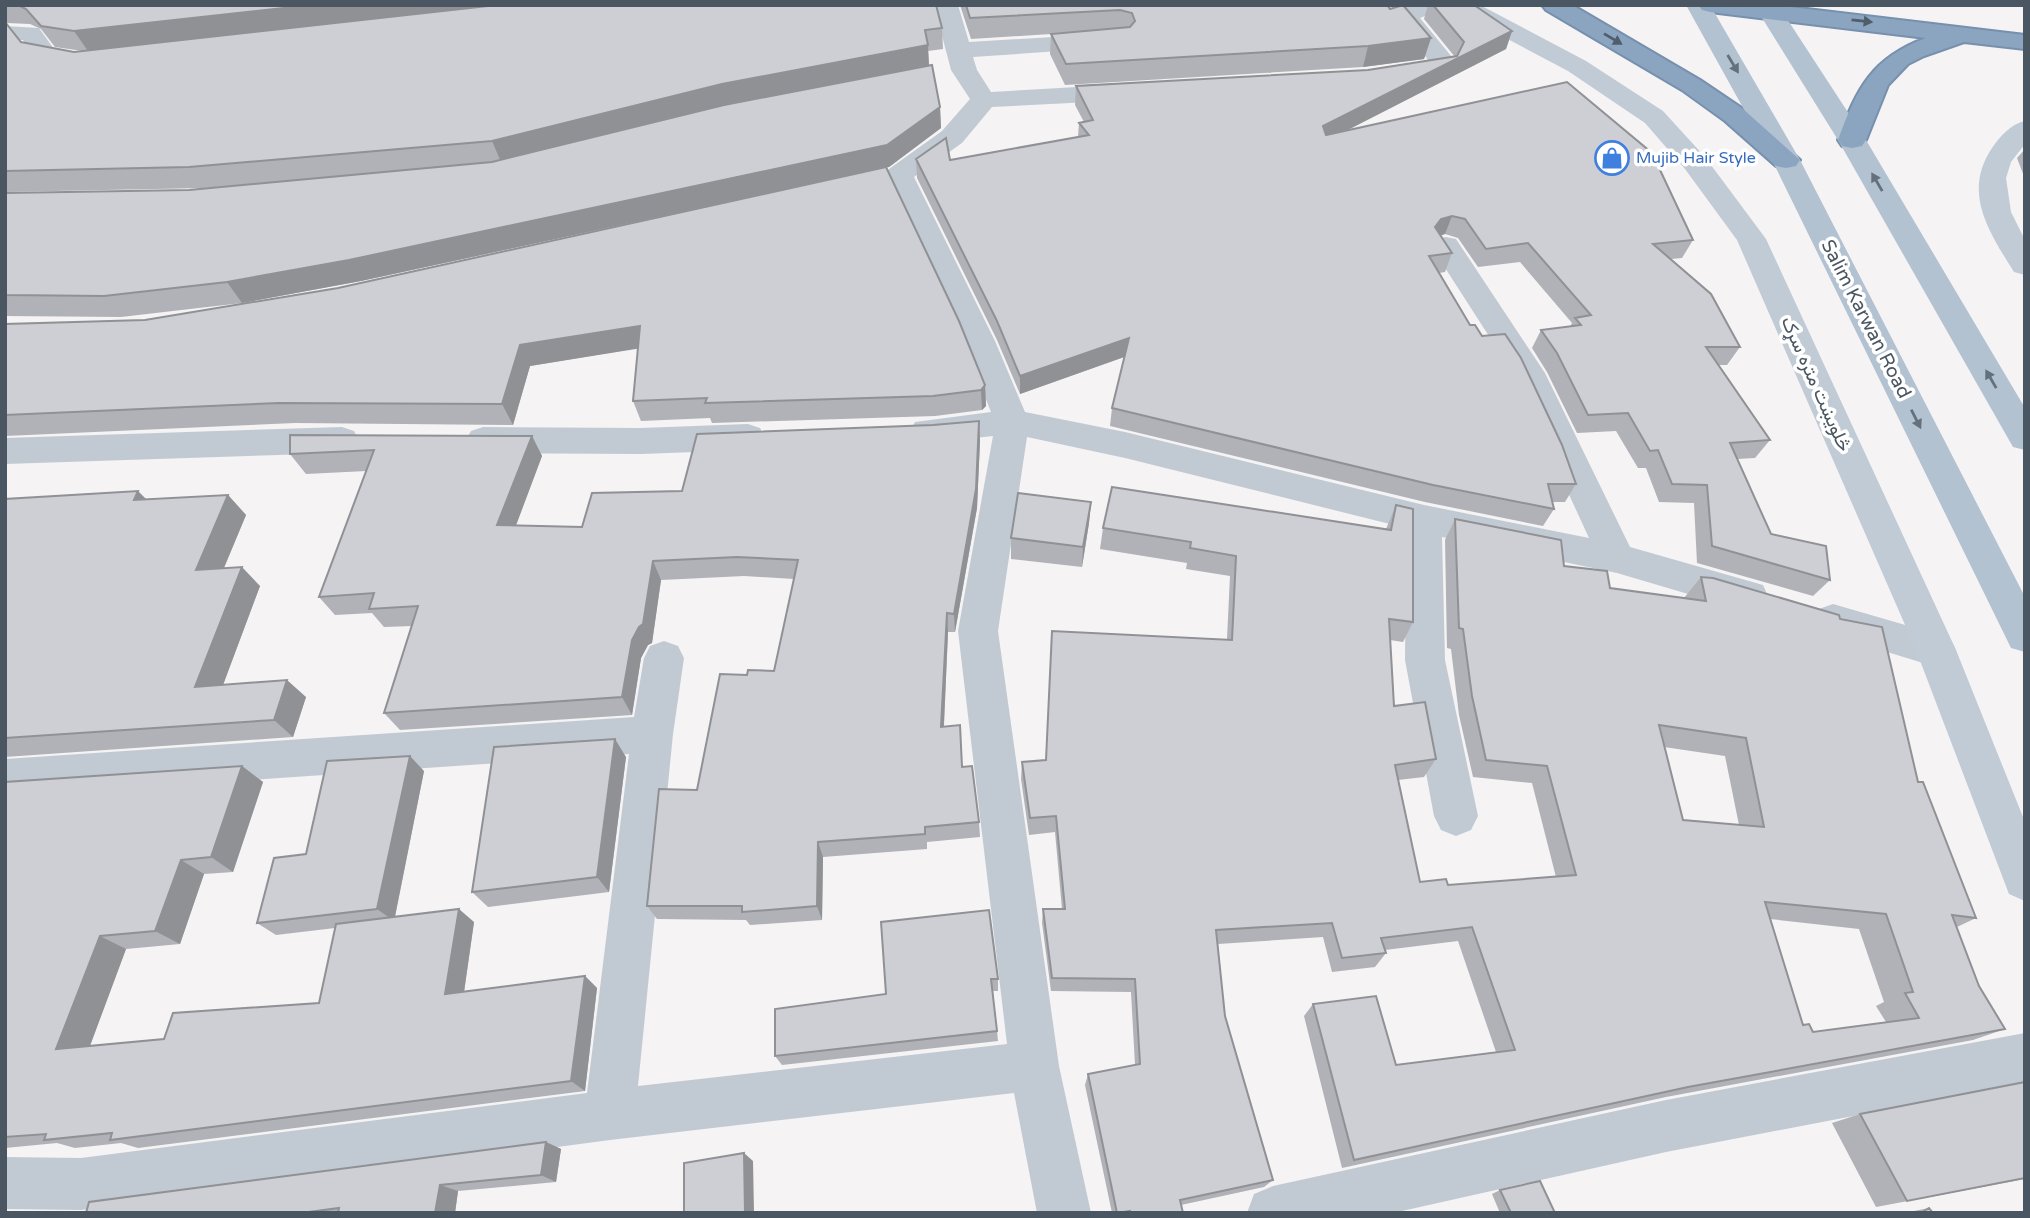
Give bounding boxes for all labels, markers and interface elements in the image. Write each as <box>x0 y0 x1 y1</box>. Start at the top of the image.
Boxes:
one-way arrow <box>1851 16 1873 27</box>
one-way arrow <box>1604 32 1623 45</box>
one-way arrow <box>1727 54 1740 73</box>
shop icon: Mujib Hair Style <box>1593 139 1631 177</box>
place label: Mujib Hair Style <box>1636 148 1756 168</box>
one-way arrow <box>1871 172 1883 192</box>
street label: Salim Karwan Road <box>1817 236 1915 402</box>
street label: څلویښت متره سړک <box>1775 313 1856 456</box>
one-way arrow <box>1985 369 1997 389</box>
one-way arrow <box>1910 409 1921 429</box>

